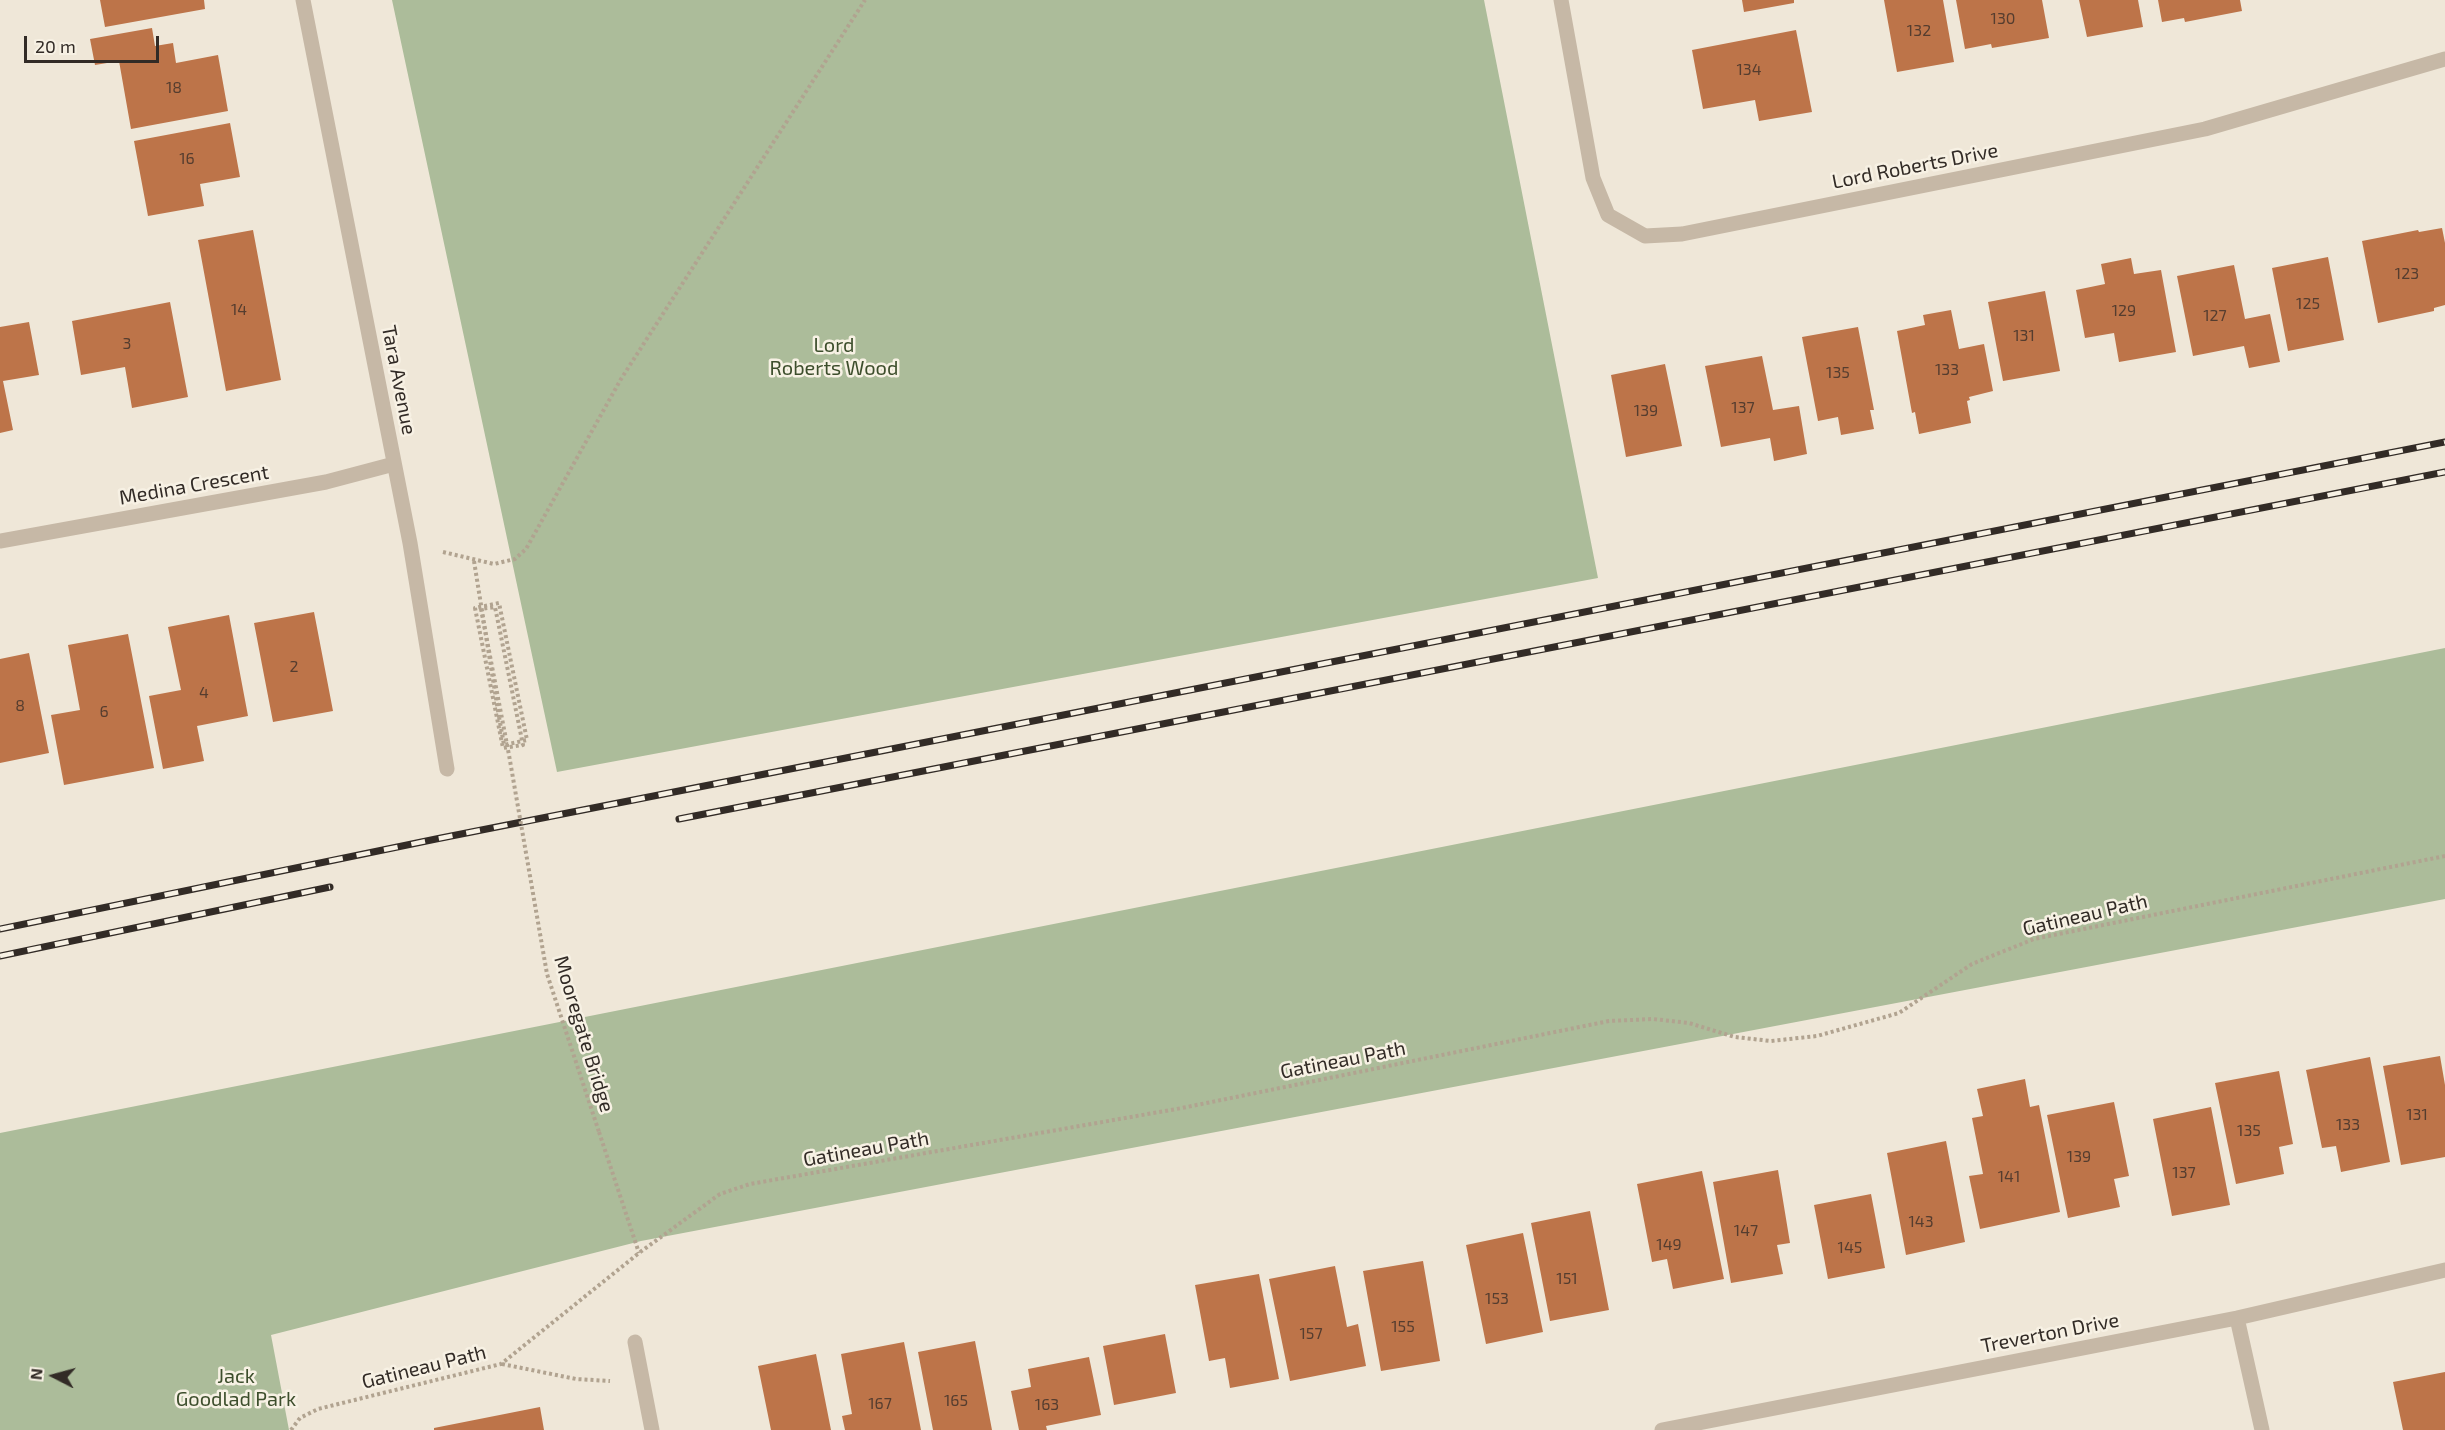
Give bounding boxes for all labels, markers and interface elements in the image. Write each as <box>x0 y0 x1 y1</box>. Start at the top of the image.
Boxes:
house number: 130 <box>1991 9 2015 29</box>
house number: 132 <box>1907 21 1931 41</box>
scale bar <box>27 24 162 62</box>
text: 20 m <box>35 35 76 57</box>
house number: 134 <box>1736 60 1762 80</box>
house number: 18 <box>166 78 182 98</box>
street label: Lord Roberts Drive <box>1830 138 2000 194</box>
house number: 16 <box>179 149 195 169</box>
house number: 123 <box>2395 264 2419 284</box>
house number: 125 <box>2296 294 2320 314</box>
house number: 14 <box>231 300 247 320</box>
house number: 129 <box>2112 301 2136 321</box>
house number: 127 <box>2203 306 2227 326</box>
street label: Tara Avenue <box>377 323 421 437</box>
house number: 131 <box>2013 326 2035 346</box>
park label: Lord Roberts Wood <box>770 333 898 380</box>
house number: 3 <box>123 334 131 354</box>
house number: 133 <box>1935 360 1959 380</box>
house number: 135 <box>1826 363 1850 383</box>
house number: 137 <box>1731 398 1755 418</box>
house number: 139 <box>1634 401 1658 421</box>
street label: Medina Crescent <box>117 460 271 510</box>
house number: 2 <box>290 657 298 677</box>
house number: 4 <box>199 683 209 703</box>
house number: 8 <box>15 696 25 716</box>
house number: 6 <box>99 702 109 722</box>
street label: Gatineau Path <box>2020 889 2150 941</box>
street label: Mooregate Bridge <box>549 953 619 1115</box>
street label: Gatineau Path <box>1278 1036 1408 1084</box>
house number: 131 <box>2406 1105 2428 1125</box>
house number: 133 <box>2336 1115 2360 1135</box>
house number: 135 <box>2237 1121 2261 1141</box>
street label: Gatineau Path <box>801 1126 931 1172</box>
house number: 139 <box>2067 1147 2091 1167</box>
house number: 137 <box>2172 1163 2196 1183</box>
house number: 141 <box>1998 1167 2020 1187</box>
house number: 143 <box>1908 1212 1934 1232</box>
house number: 147 <box>1734 1221 1758 1241</box>
house number: 149 <box>1656 1235 1682 1255</box>
house number: 145 <box>1838 1238 1862 1258</box>
house number: 151 <box>1556 1269 1578 1289</box>
house number: 153 <box>1485 1289 1509 1309</box>
street label: Treverton Drive <box>1979 1308 2121 1358</box>
house number: 155 <box>1391 1317 1415 1337</box>
house number: 157 <box>1299 1324 1323 1344</box>
street label: Gatineau Path <box>359 1340 489 1394</box>
north arrow <box>24 1346 84 1406</box>
park label: Jack Goodlad Park <box>176 1364 296 1411</box>
text: N <box>26 1367 46 1381</box>
house number: 165 <box>944 1391 968 1411</box>
house number: 167 <box>868 1394 892 1414</box>
house number: 163 <box>1035 1395 1059 1415</box>

